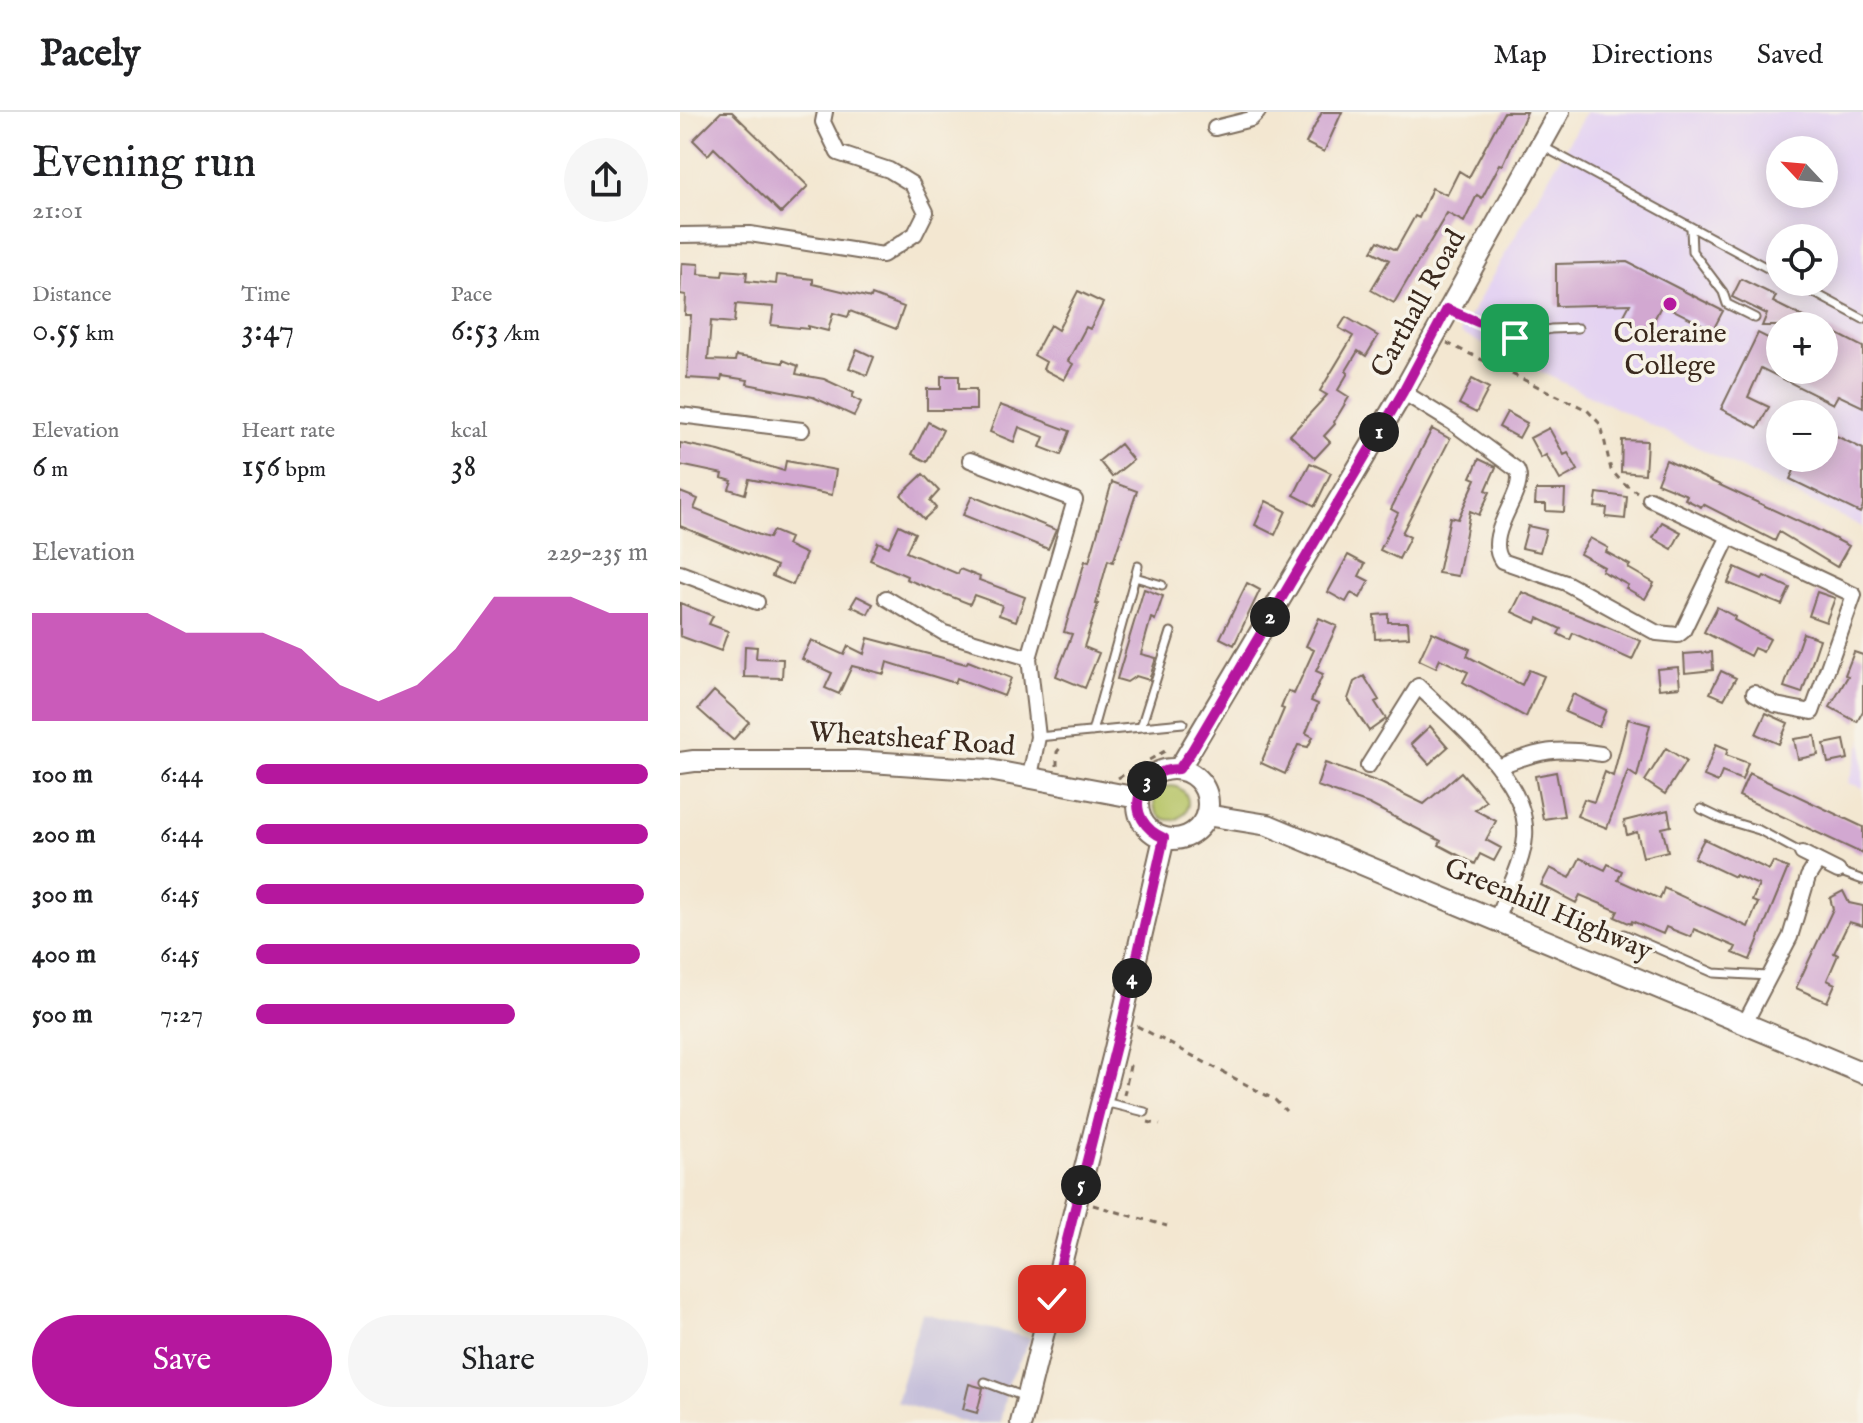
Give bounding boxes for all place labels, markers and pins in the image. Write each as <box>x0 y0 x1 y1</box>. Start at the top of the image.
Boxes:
marker: Coleraine College <box>1661 295 1679 313</box>
pin <box>1481 304 1549 372</box>
place label: Coleraine College <box>1613 317 1727 384</box>
pin: 1 <box>1359 412 1399 452</box>
pin: 2 <box>1250 597 1290 637</box>
pin: 3 <box>1127 761 1167 801</box>
pin: 4 <box>1112 958 1152 998</box>
pin: 5 <box>1061 1165 1101 1205</box>
pin <box>1018 1265 1086 1333</box>

